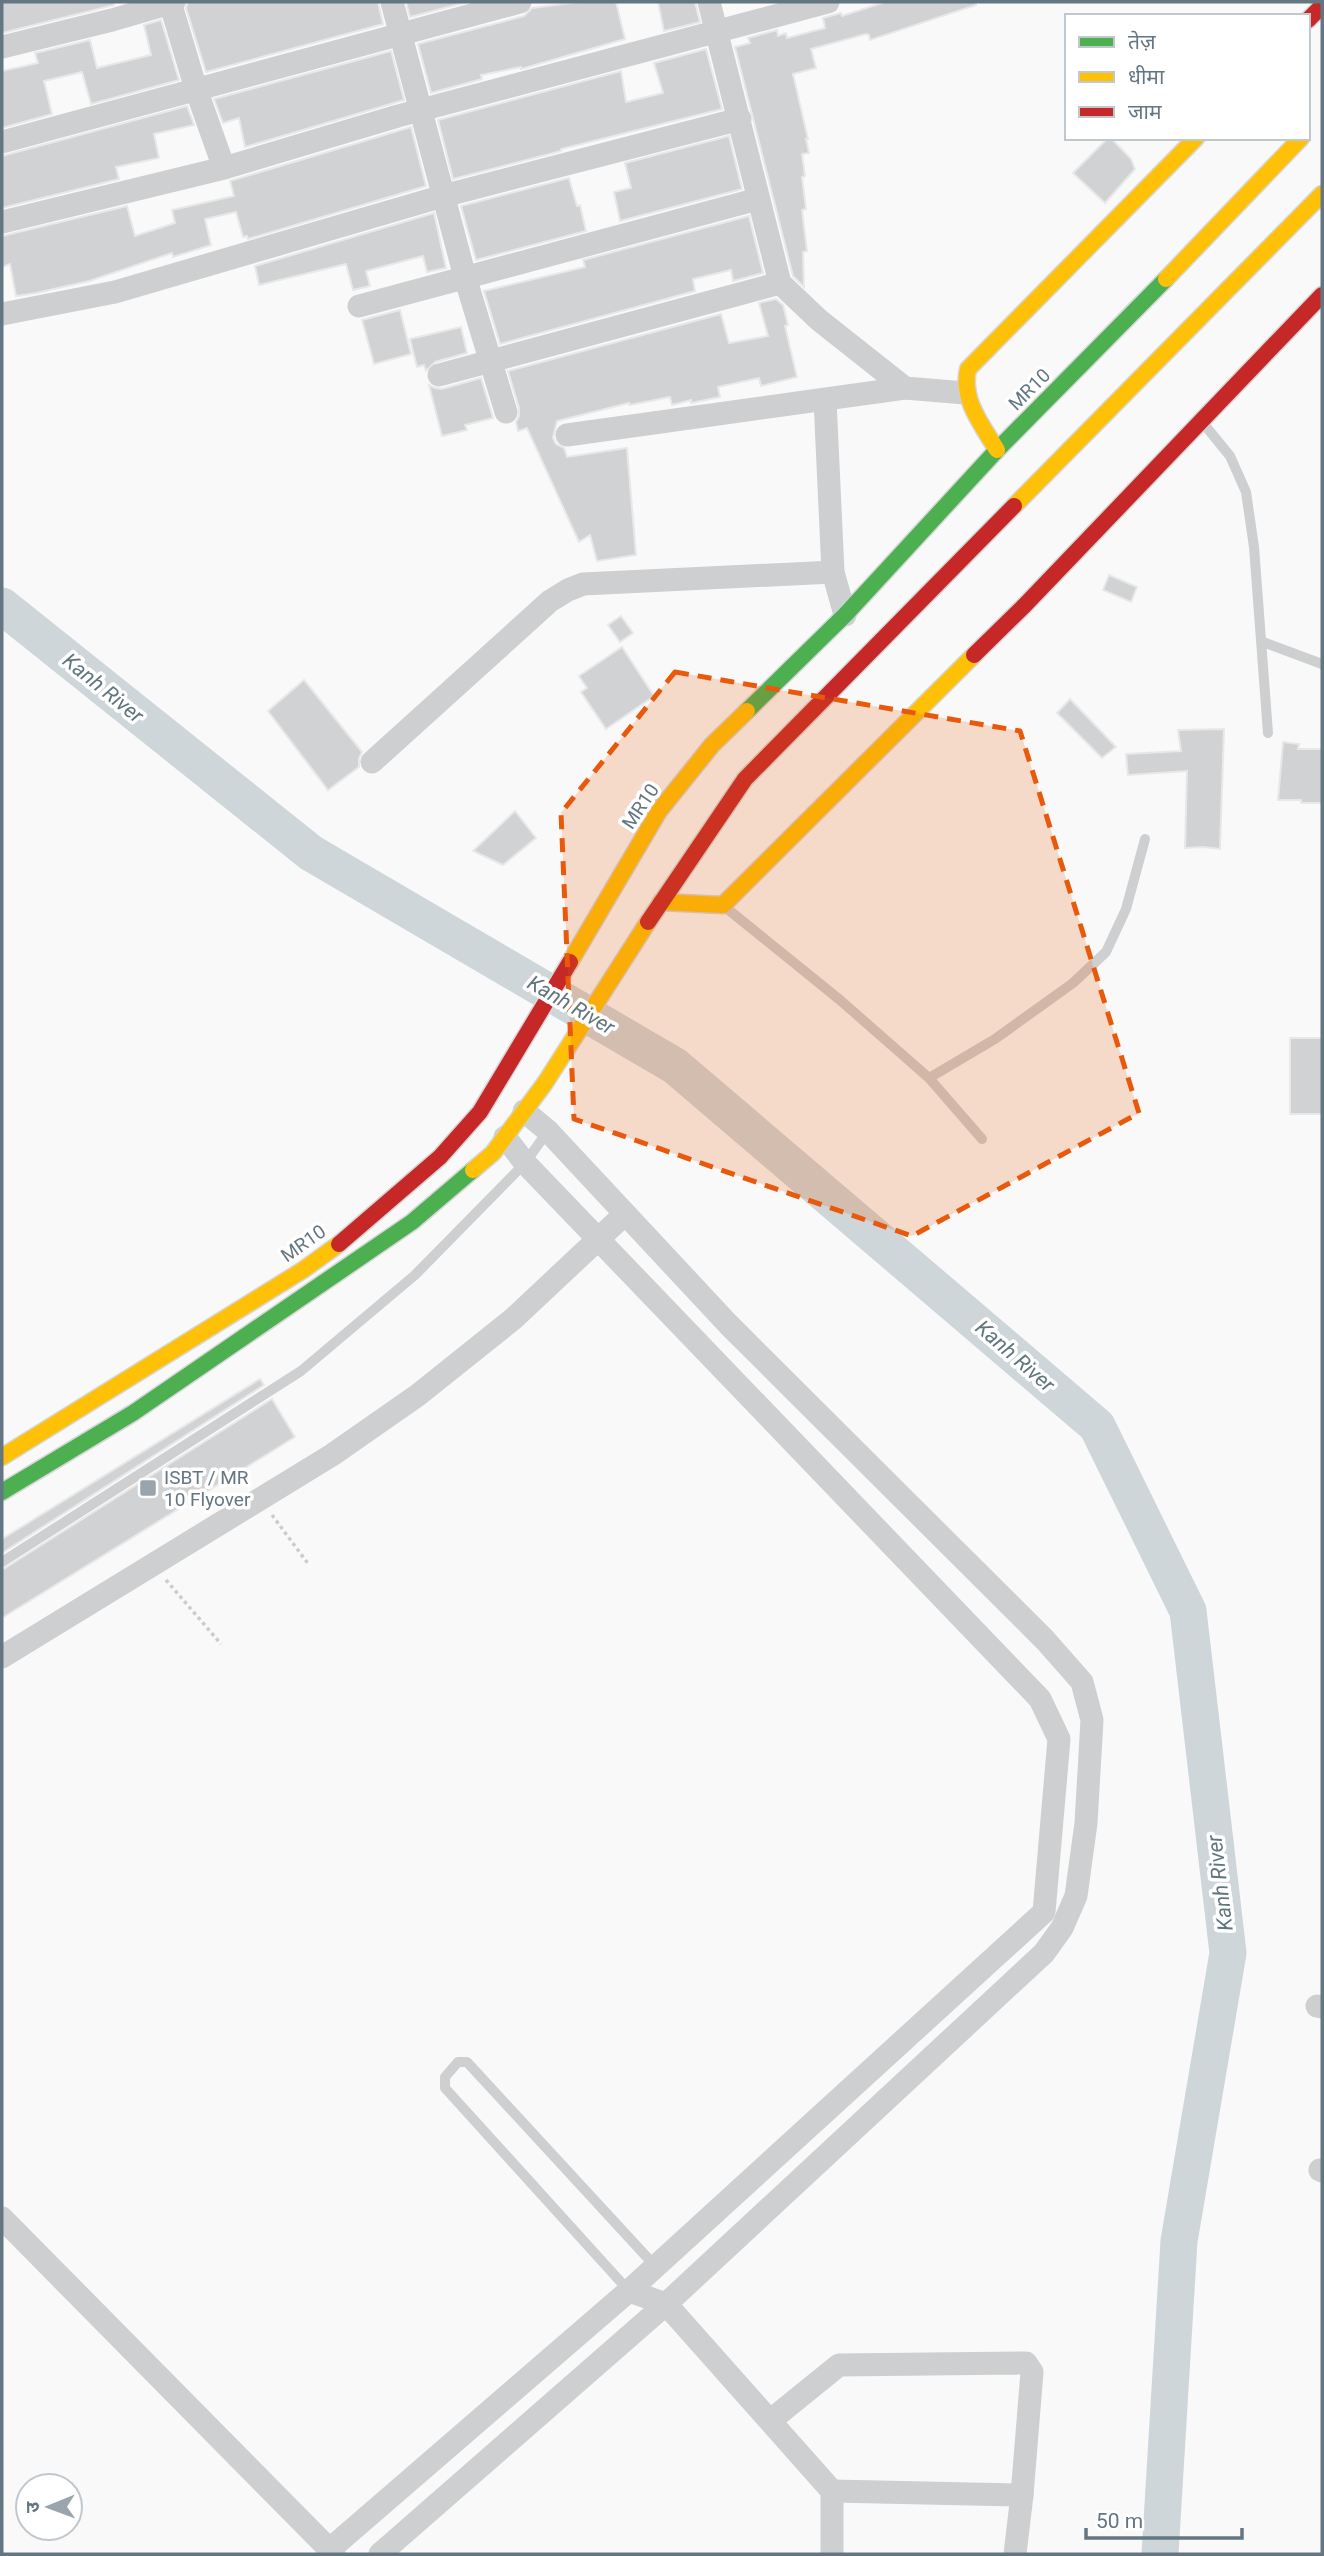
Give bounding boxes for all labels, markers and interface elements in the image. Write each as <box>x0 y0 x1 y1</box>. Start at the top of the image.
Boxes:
legend <box>1065 14 1310 140</box>
text: तेज़ <box>1128 30 1156 54</box>
text: धीमा <box>1128 65 1165 89</box>
text: जाम <box>1128 100 1162 124</box>
street label: MR10 <box>1004 364 1055 415</box>
water label: Kanh River <box>58 648 149 728</box>
street label: MR10 <box>617 779 664 833</box>
water label: Kanh River <box>523 971 620 1040</box>
street label: MR10 <box>276 1220 330 1267</box>
water label: Kanh River <box>971 1315 1060 1397</box>
place label: ISBT / MR 10 Flyover <box>164 1466 251 1511</box>
marker: ISBT / MR 10 Flyover <box>138 1478 158 1498</box>
water label: Kanh River <box>1202 1833 1238 1932</box>
north arrow <box>14 2472 84 2542</box>
scale bar <box>1086 2496 1242 2540</box>
text: उ <box>21 2501 44 2513</box>
text: 50 m <box>1096 2509 1143 2533</box>

